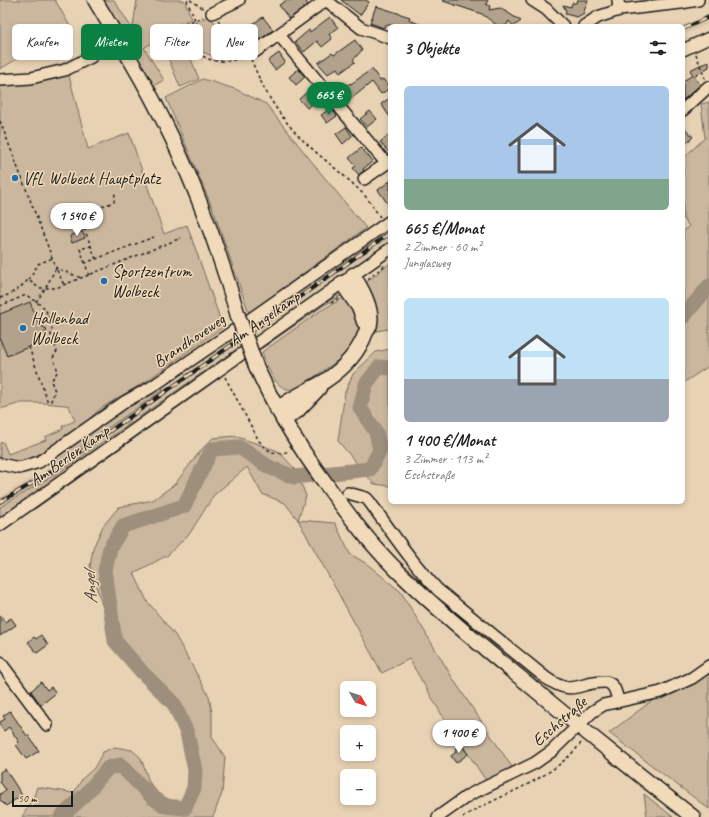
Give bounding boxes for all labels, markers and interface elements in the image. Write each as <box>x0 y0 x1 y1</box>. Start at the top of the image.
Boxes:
chip: Kaufen <box>12 24 73 60</box>
chip: Mieten <box>81 24 142 60</box>
chip: Filter <box>150 24 203 60</box>
chip: Neu <box>211 24 258 60</box>
icon: filters <box>647 37 669 59</box>
text: 3 Objekte <box>404 38 459 59</box>
pin: 665 € <box>301 82 357 116</box>
text: 665 € <box>316 87 342 103</box>
icon: home <box>501 112 573 184</box>
place label: VfL Wolbeck Hauptplatz <box>23 168 162 189</box>
marker: VfL Wolbeck Hauptplatz <box>10 173 20 183</box>
pin: 1 540 € <box>40 203 114 237</box>
text: 1 540 € <box>59 208 95 224</box>
text: 665 €/Monat <box>404 218 484 239</box>
text: 2 Zimmer · 60 m² <box>404 239 481 255</box>
text: Junglasweg <box>404 255 450 271</box>
place label: Sportzentrum Wolbeck <box>112 261 193 302</box>
marker: Sportzentrum Wolbeck <box>99 276 109 286</box>
street label: Am Angelkamp <box>225 285 305 351</box>
place label: Hallenbad Wolbeck <box>31 308 91 349</box>
street label: Brandhoveweg <box>149 308 230 372</box>
marker: Hallenbad Wolbeck <box>18 323 28 333</box>
icon: home <box>501 324 573 396</box>
street label: Am Berler Kamp <box>25 419 115 491</box>
text: 1 400 €/Monat <box>404 430 495 451</box>
text: 3 Zimmer · 113 m² <box>404 451 487 467</box>
text: Eschstraße <box>404 467 454 483</box>
water label: Angel <box>77 565 102 605</box>
north arrow <box>340 681 376 717</box>
map controls <box>340 681 376 805</box>
street label: Eschstraße <box>528 691 592 751</box>
pin: 1 400 € <box>422 720 496 754</box>
button: + <box>340 725 376 761</box>
text: 1 400 € <box>441 725 477 741</box>
button: − <box>340 769 376 805</box>
scale bar <box>12 789 73 808</box>
text: 50 m <box>18 791 37 805</box>

